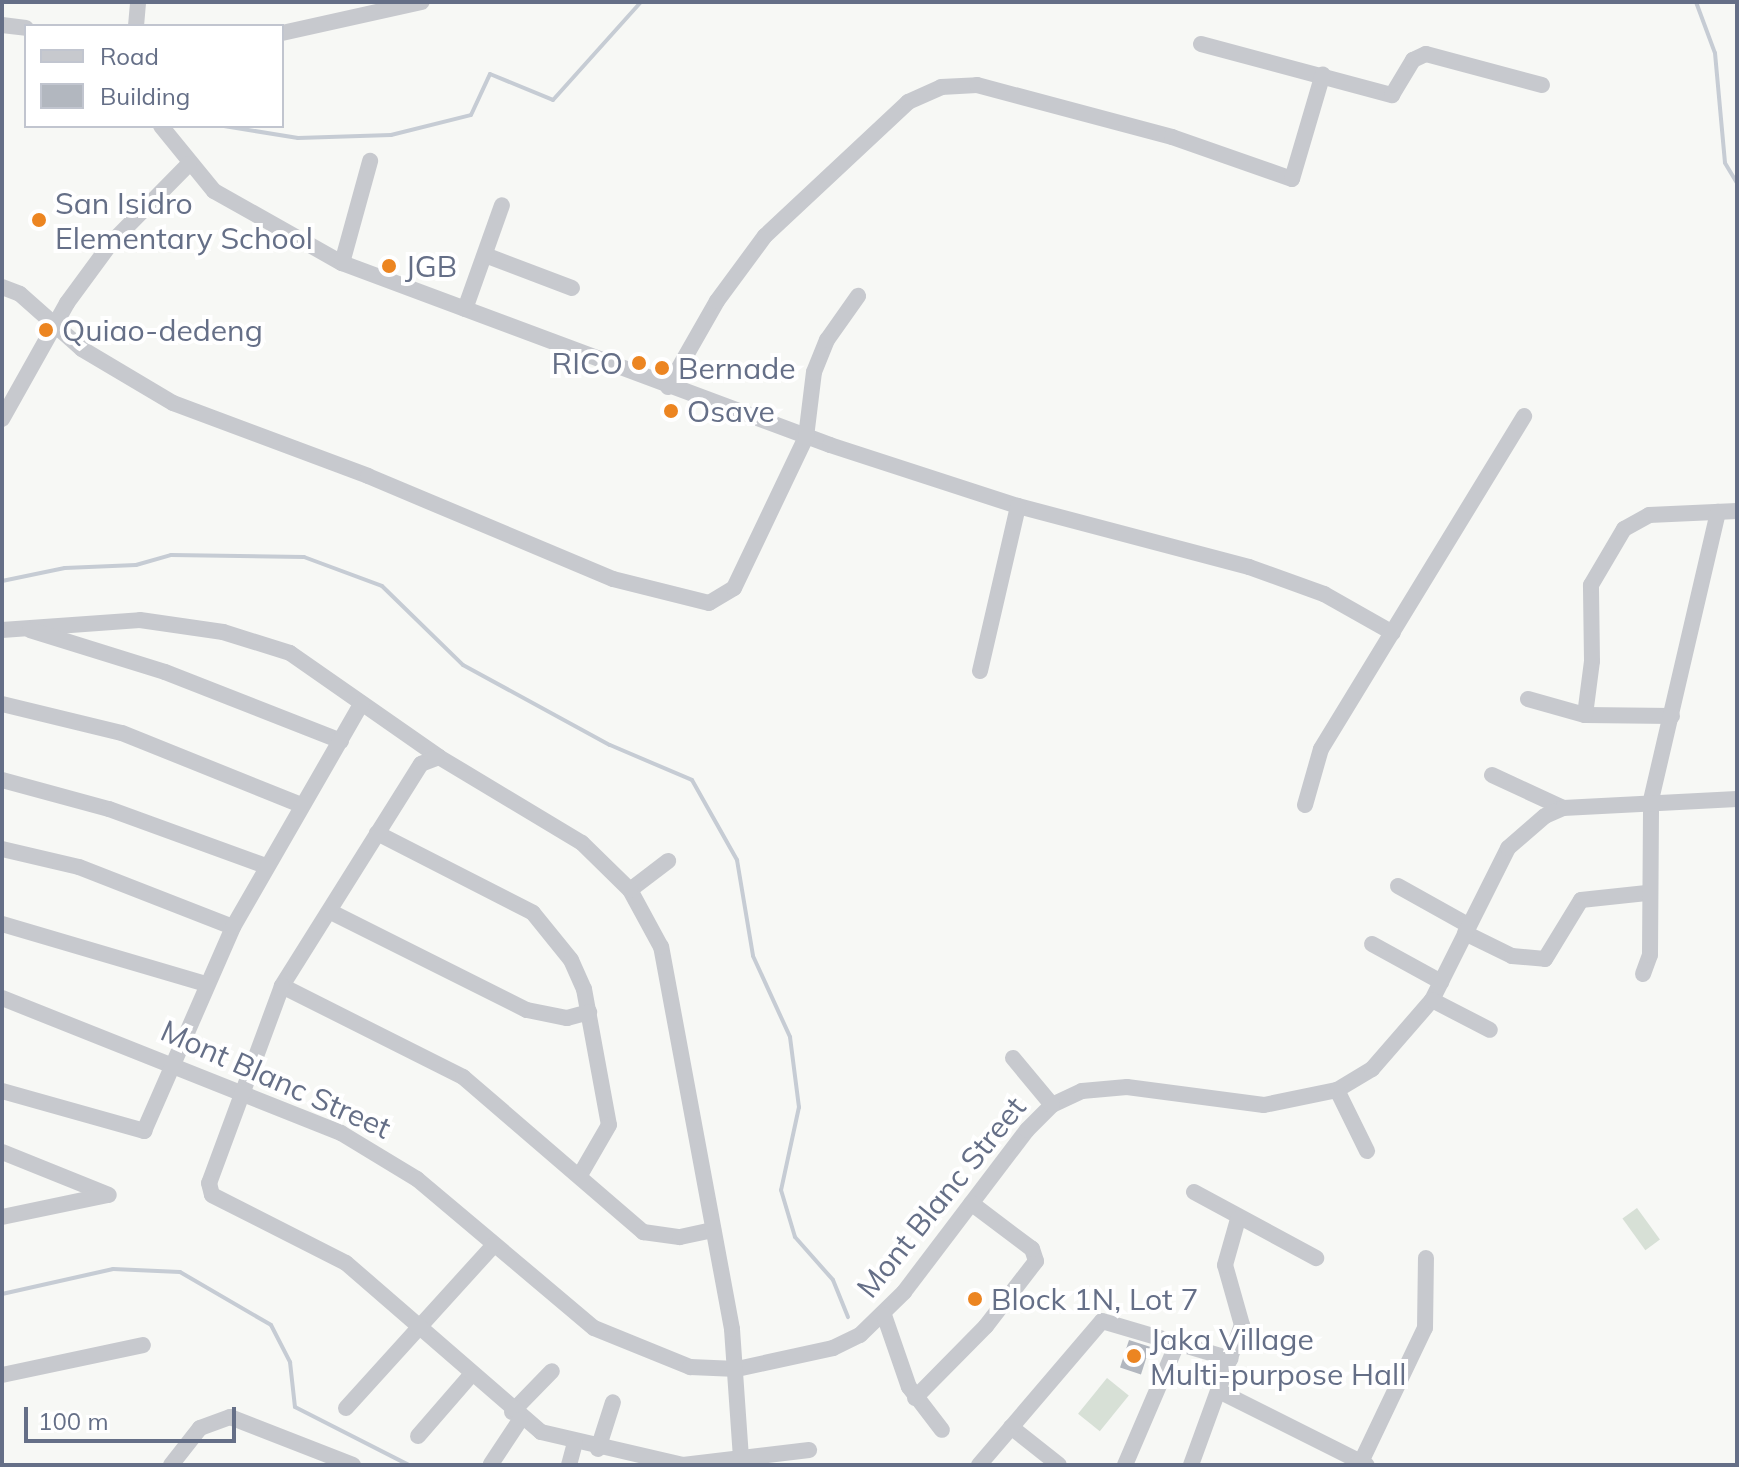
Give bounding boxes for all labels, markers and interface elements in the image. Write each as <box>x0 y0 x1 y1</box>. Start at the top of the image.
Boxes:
legend <box>24 24 284 128</box>
text: Road <box>100 41 159 71</box>
text: Building <box>100 81 190 111</box>
place label: San Isidro Elementary School <box>55 185 313 256</box>
marker: San Isidro Elementary School <box>30 211 48 229</box>
place label: JGB <box>405 248 457 284</box>
marker: JGB <box>380 257 398 275</box>
place label: Quiao-dedeng <box>62 312 263 348</box>
marker: Quiao-dedeng <box>37 321 55 339</box>
place label: RICO <box>551 345 623 381</box>
place label: Bernade <box>678 350 796 386</box>
marker: RICO <box>630 354 648 372</box>
marker: Bernade <box>653 359 671 377</box>
place label: Osave <box>687 393 775 429</box>
marker: Osave <box>662 402 680 420</box>
street label: Mont Blanc Street <box>156 1012 396 1146</box>
street label: Mont Blanc Street <box>849 1089 1033 1305</box>
place label: Block 1N, Lot 7 <box>991 1281 1198 1317</box>
marker: Block 1N, Lot 7 <box>966 1290 984 1308</box>
place label: Jaka Village Multi-purpose Hall <box>1150 1321 1406 1392</box>
marker: Jaka Village Multi-purpose Hall <box>1125 1347 1143 1365</box>
scale bar <box>28 1391 240 1441</box>
text: 100 m <box>38 1406 109 1436</box>

